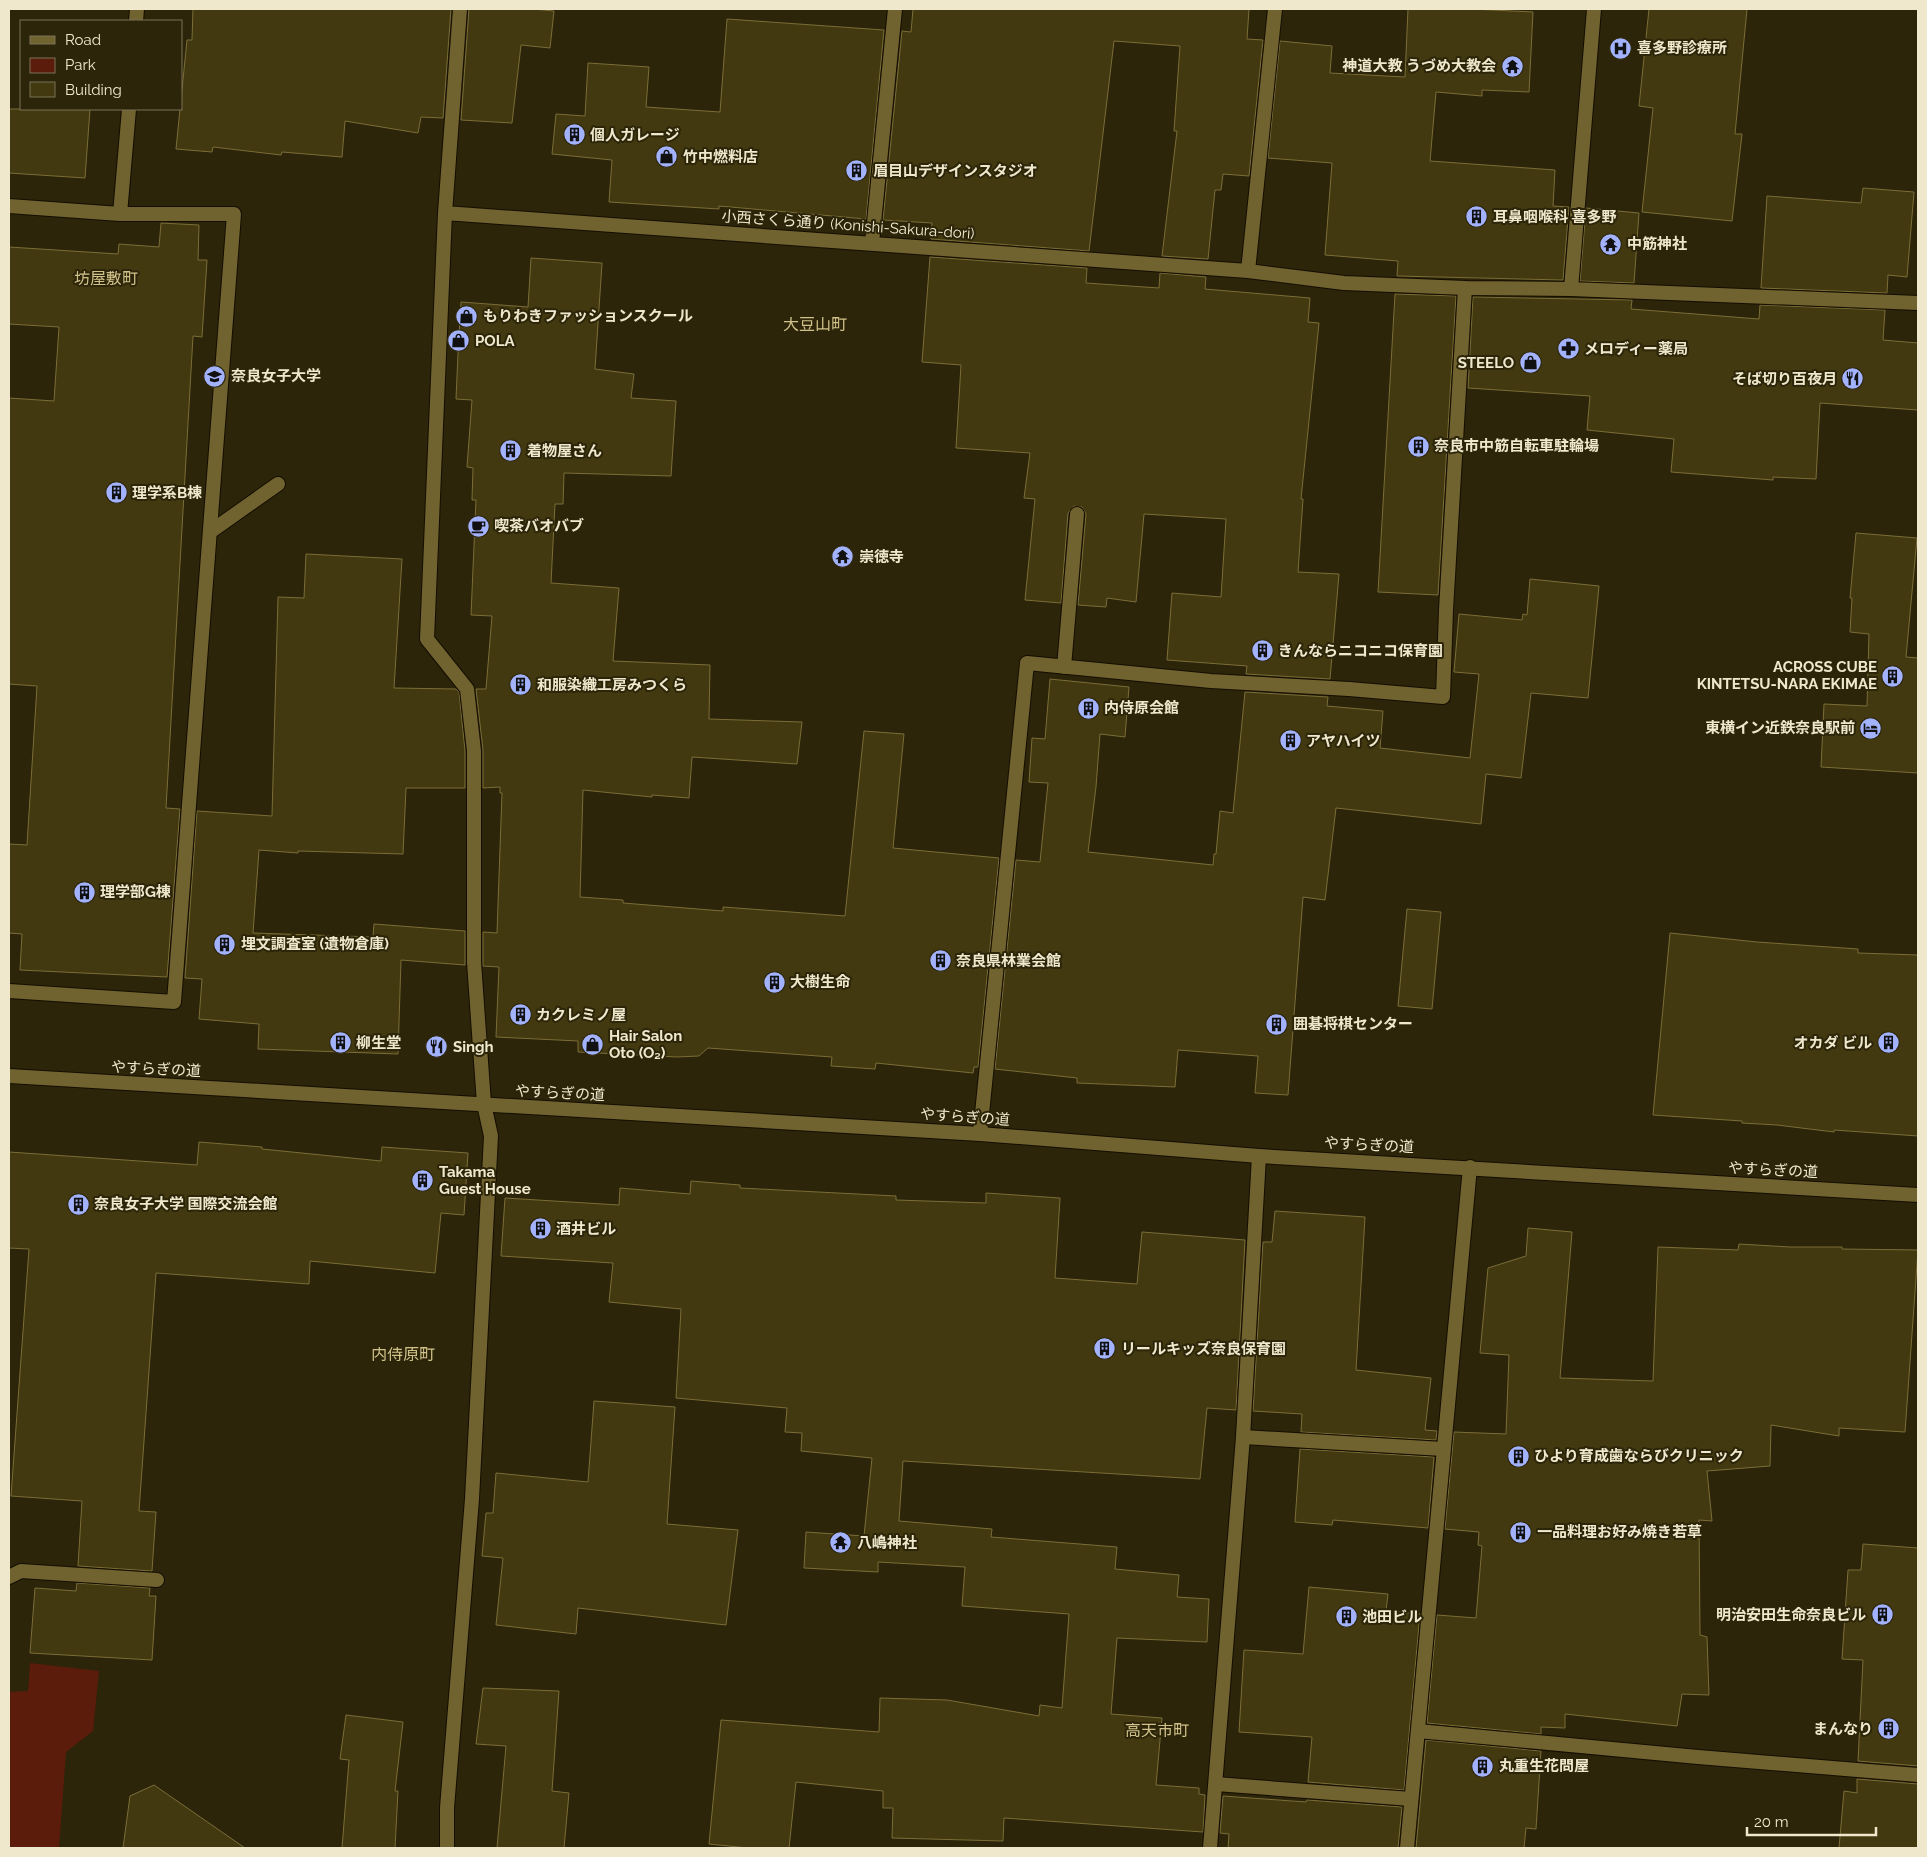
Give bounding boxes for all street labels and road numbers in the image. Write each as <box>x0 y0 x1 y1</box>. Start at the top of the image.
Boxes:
street label: 小西さくら通り (Konishi-Sakura-dori) <box>721 207 975 243</box>
street label: やすらぎの道 <box>111 1058 201 1080</box>
street label: やすらぎの道 <box>515 1082 605 1104</box>
street label: やすらぎの道 <box>919 1105 1011 1129</box>
street label: やすらぎの道 <box>1324 1134 1414 1156</box>
street label: やすらぎの道 <box>1728 1159 1818 1181</box>

